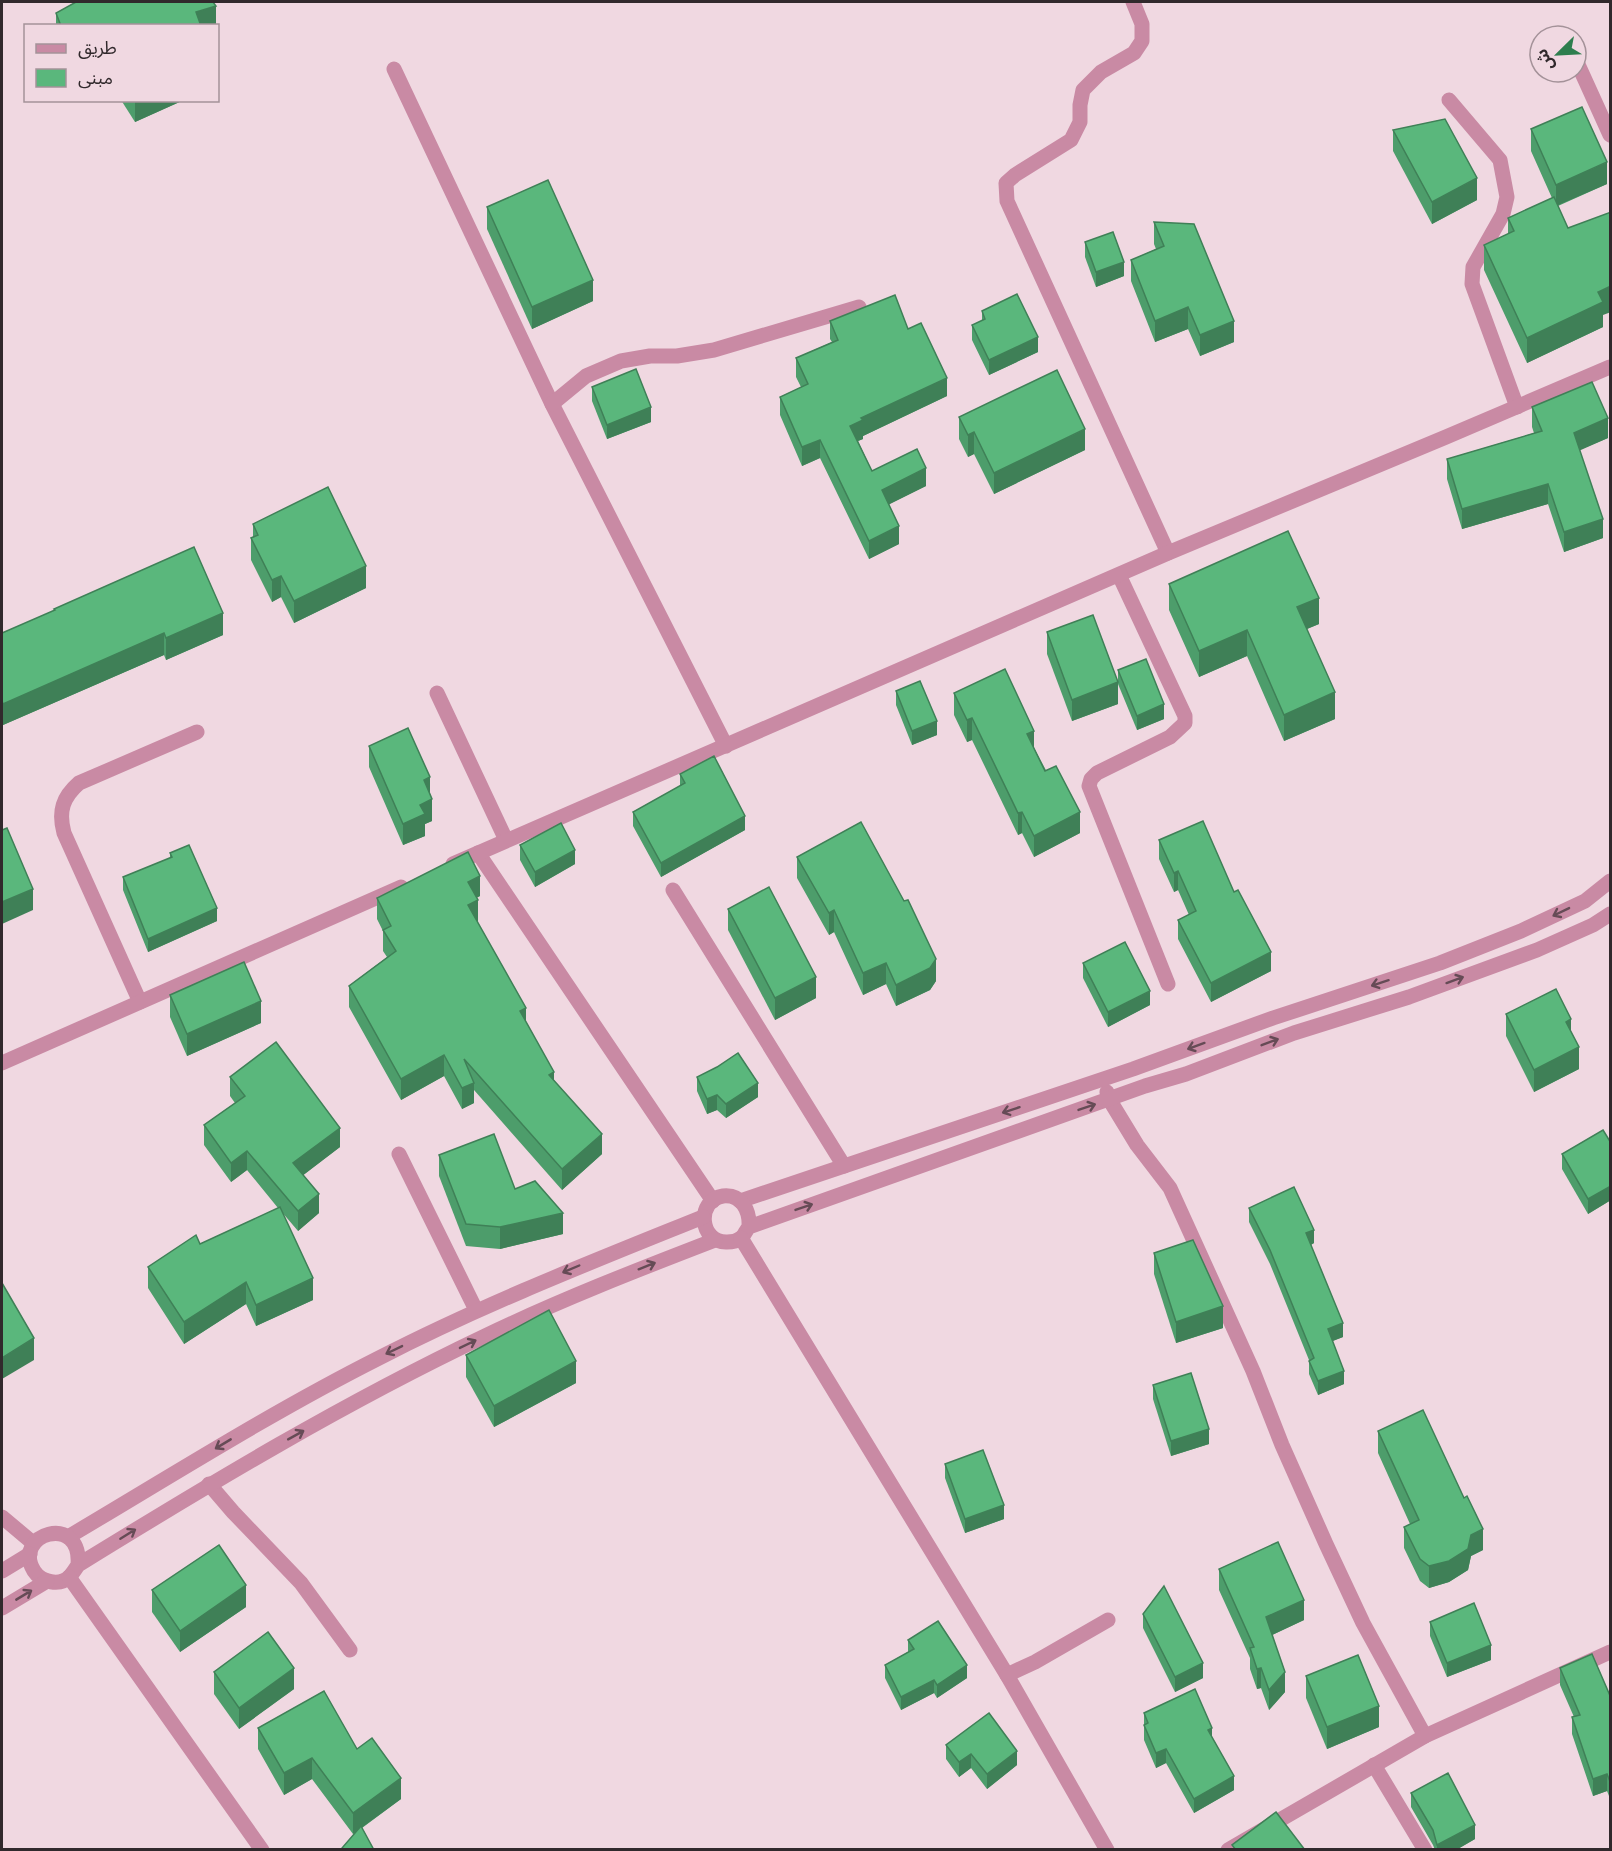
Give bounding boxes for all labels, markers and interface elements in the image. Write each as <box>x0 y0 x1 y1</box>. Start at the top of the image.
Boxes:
legend <box>24 24 219 102</box>
north arrow <box>1528 24 1588 84</box>
text: طريق <box>78 37 117 59</box>
text: ش <box>1532 46 1558 74</box>
text: مبنى <box>78 67 113 89</box>
one-way arrow <box>1553 907 1571 918</box>
one-way arrow <box>1445 974 1464 985</box>
one-way arrow <box>1371 978 1390 989</box>
one-way arrow <box>1260 1035 1279 1046</box>
one-way arrow <box>1187 1042 1206 1053</box>
one-way arrow <box>1077 1101 1096 1112</box>
one-way arrow <box>1002 1105 1021 1116</box>
one-way arrow <box>794 1201 813 1212</box>
one-way arrow <box>637 1260 656 1271</box>
one-way arrow <box>562 1264 581 1275</box>
one-way arrow <box>459 1338 477 1349</box>
one-way arrow <box>385 1345 403 1357</box>
one-way arrow <box>287 1429 304 1441</box>
one-way arrow <box>215 1439 232 1451</box>
one-way arrow <box>119 1528 136 1540</box>
one-way arrow <box>15 1588 32 1600</box>

